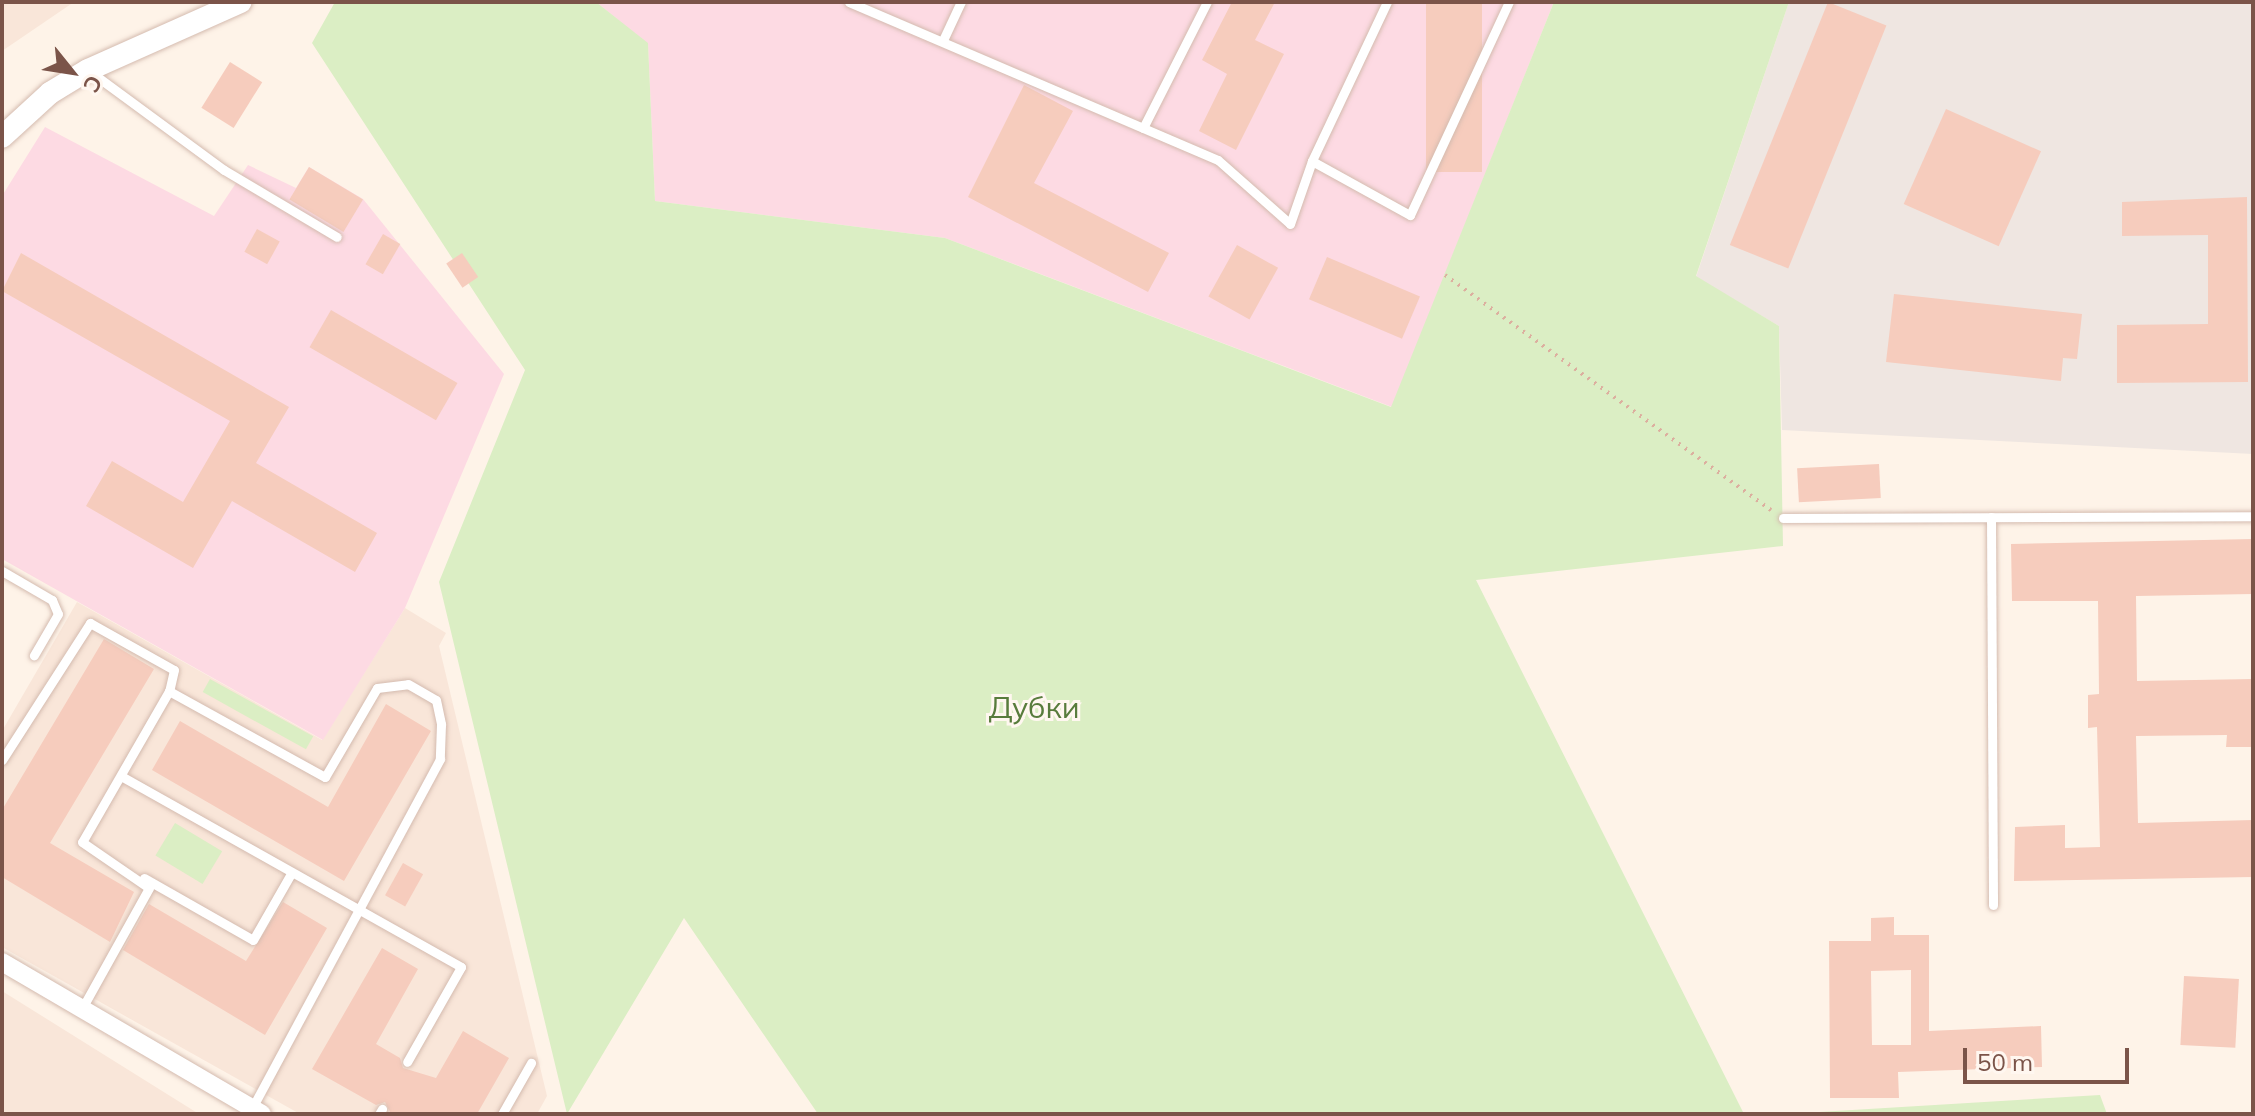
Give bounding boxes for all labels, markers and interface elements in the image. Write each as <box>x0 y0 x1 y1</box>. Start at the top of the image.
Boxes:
north arrow <box>32 32 112 112</box>
text: С <box>77 70 109 98</box>
park label: Дубки <box>988 689 1080 725</box>
scale bar <box>1967 1032 2133 1082</box>
text: 50 m <box>1977 1047 2033 1077</box>

